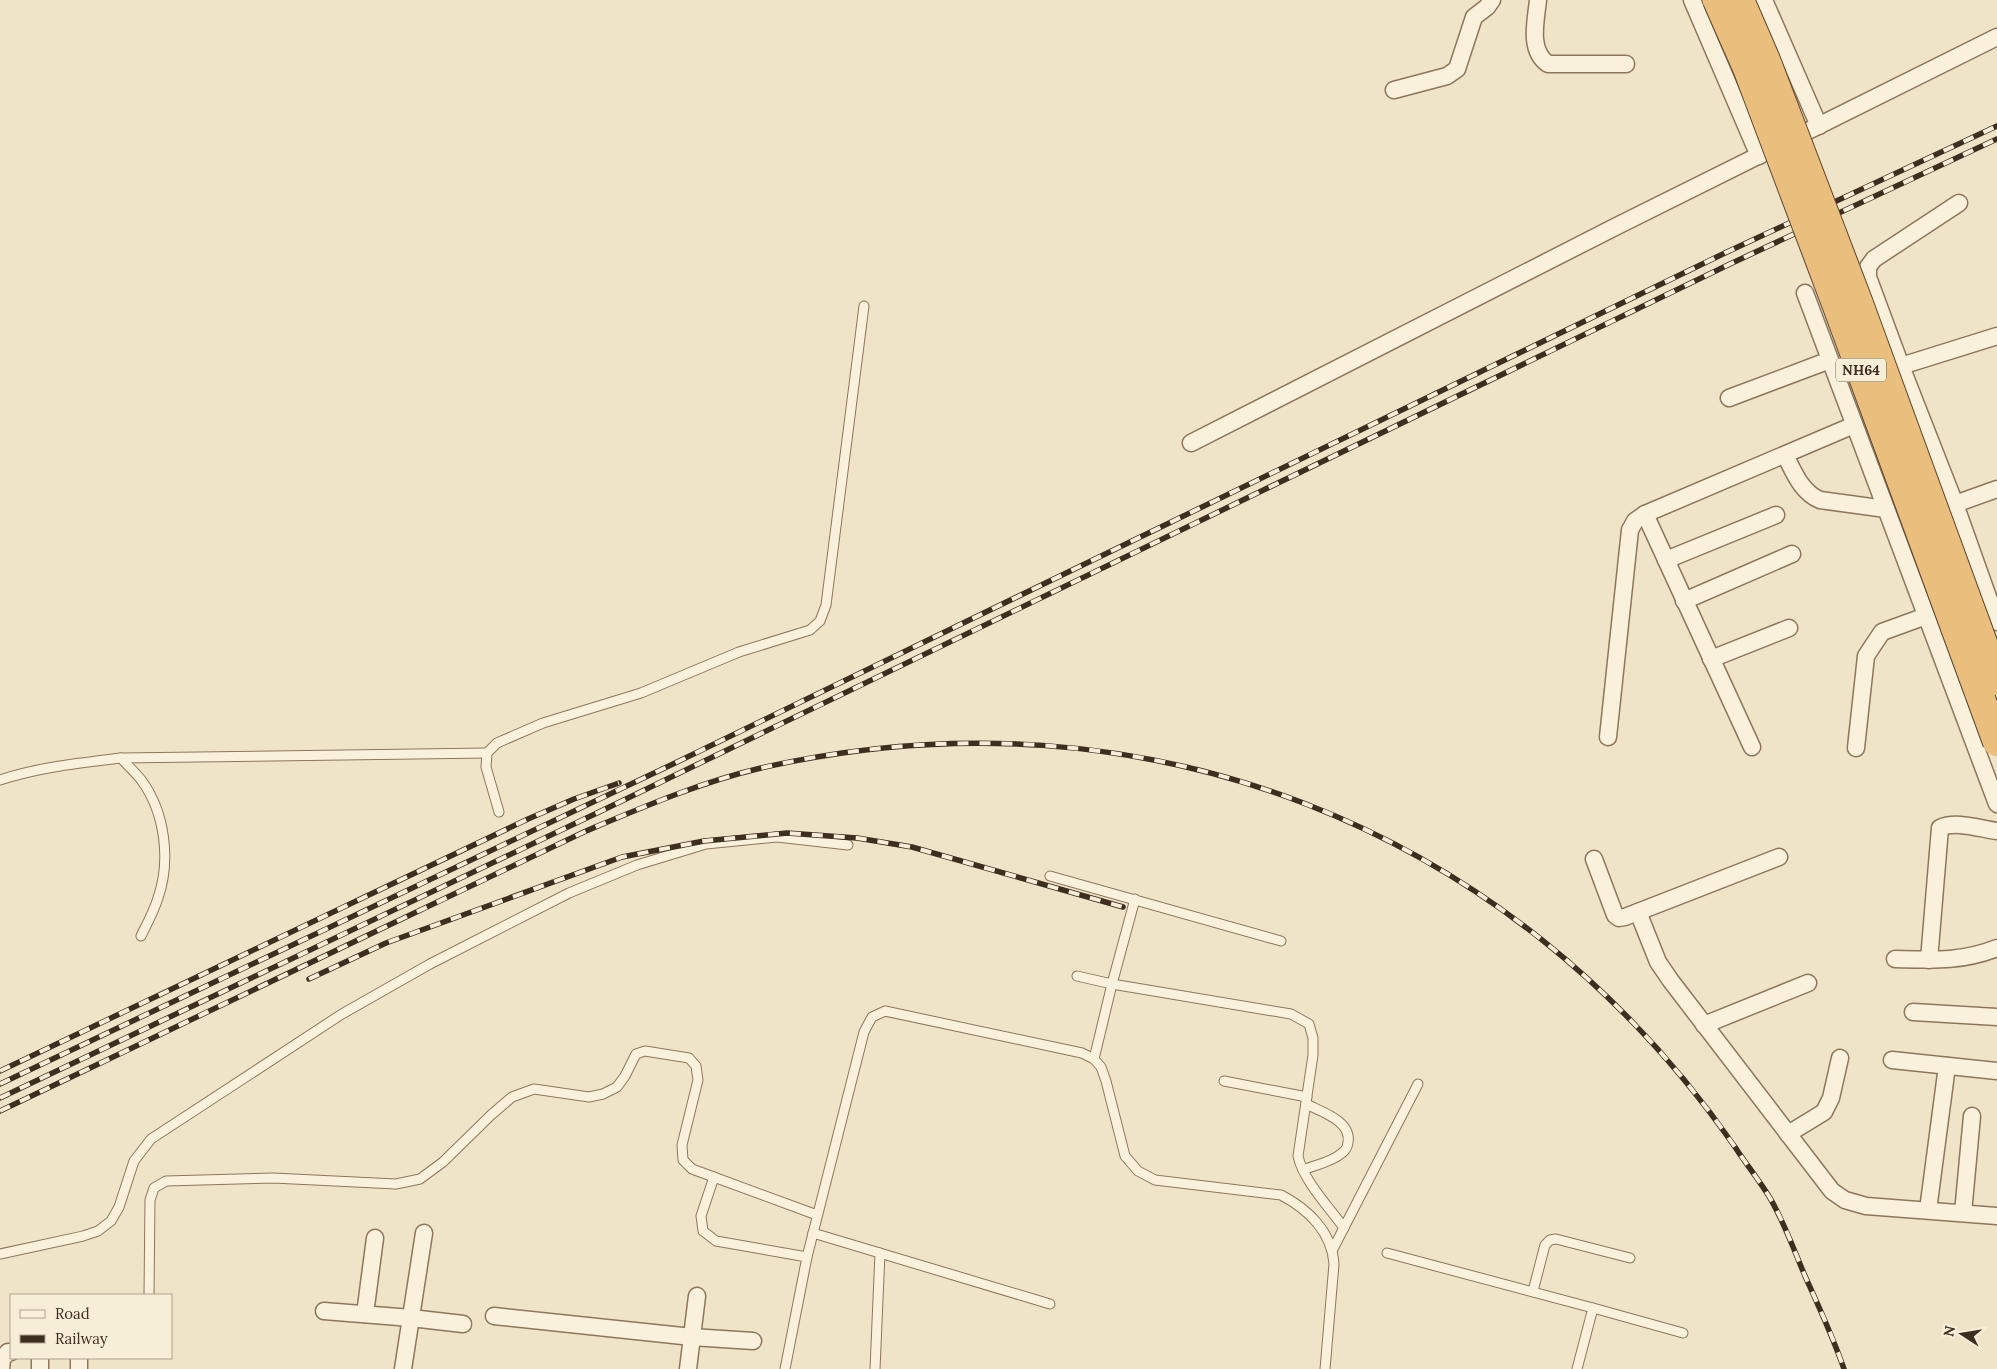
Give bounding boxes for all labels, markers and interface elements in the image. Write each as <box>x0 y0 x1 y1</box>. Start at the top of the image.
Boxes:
road number: NH64 <box>1836 358 1886 382</box>
legend <box>10 1294 172 1359</box>
text: Road <box>55 1304 90 1323</box>
north arrow <box>1937 1309 1987 1359</box>
text: N <box>1939 1324 1959 1338</box>
text: Railway <box>55 1329 108 1348</box>

